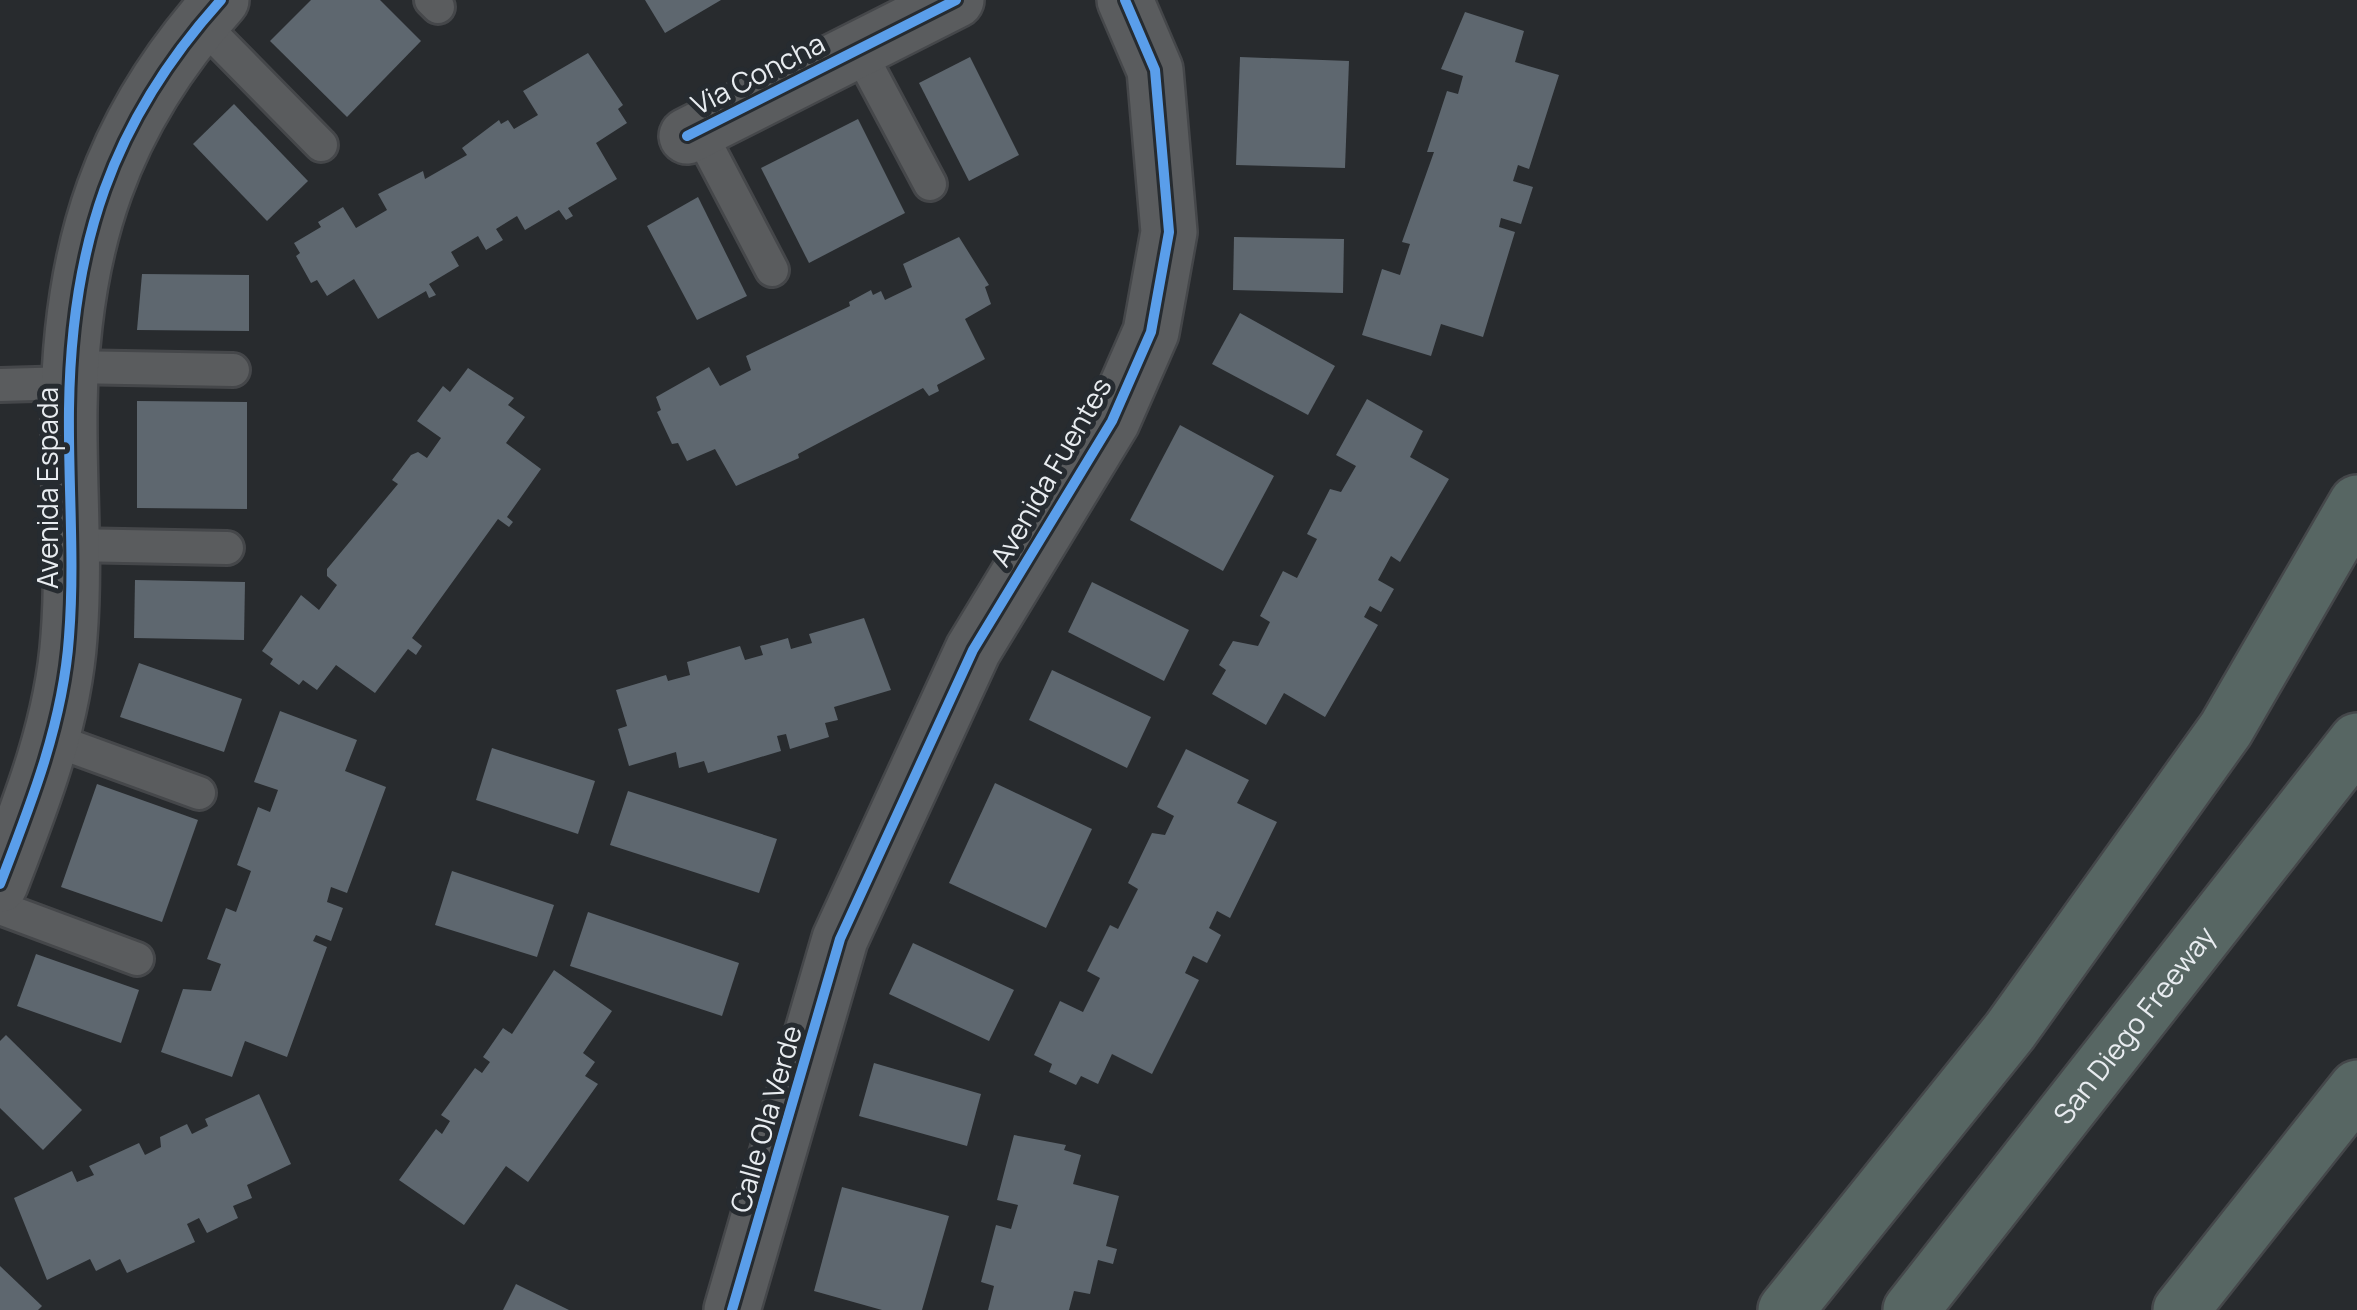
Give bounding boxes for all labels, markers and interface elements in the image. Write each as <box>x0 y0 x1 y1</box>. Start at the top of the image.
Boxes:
street label: Via Concha <box>684 23 831 123</box>
street label: Avenida Fuentes <box>981 370 1120 573</box>
street label: Avenida Espada <box>28 387 66 589</box>
street label: San Diego Freeway <box>2044 917 2223 1131</box>
street label: Calle Ola Verde <box>720 1021 810 1217</box>

